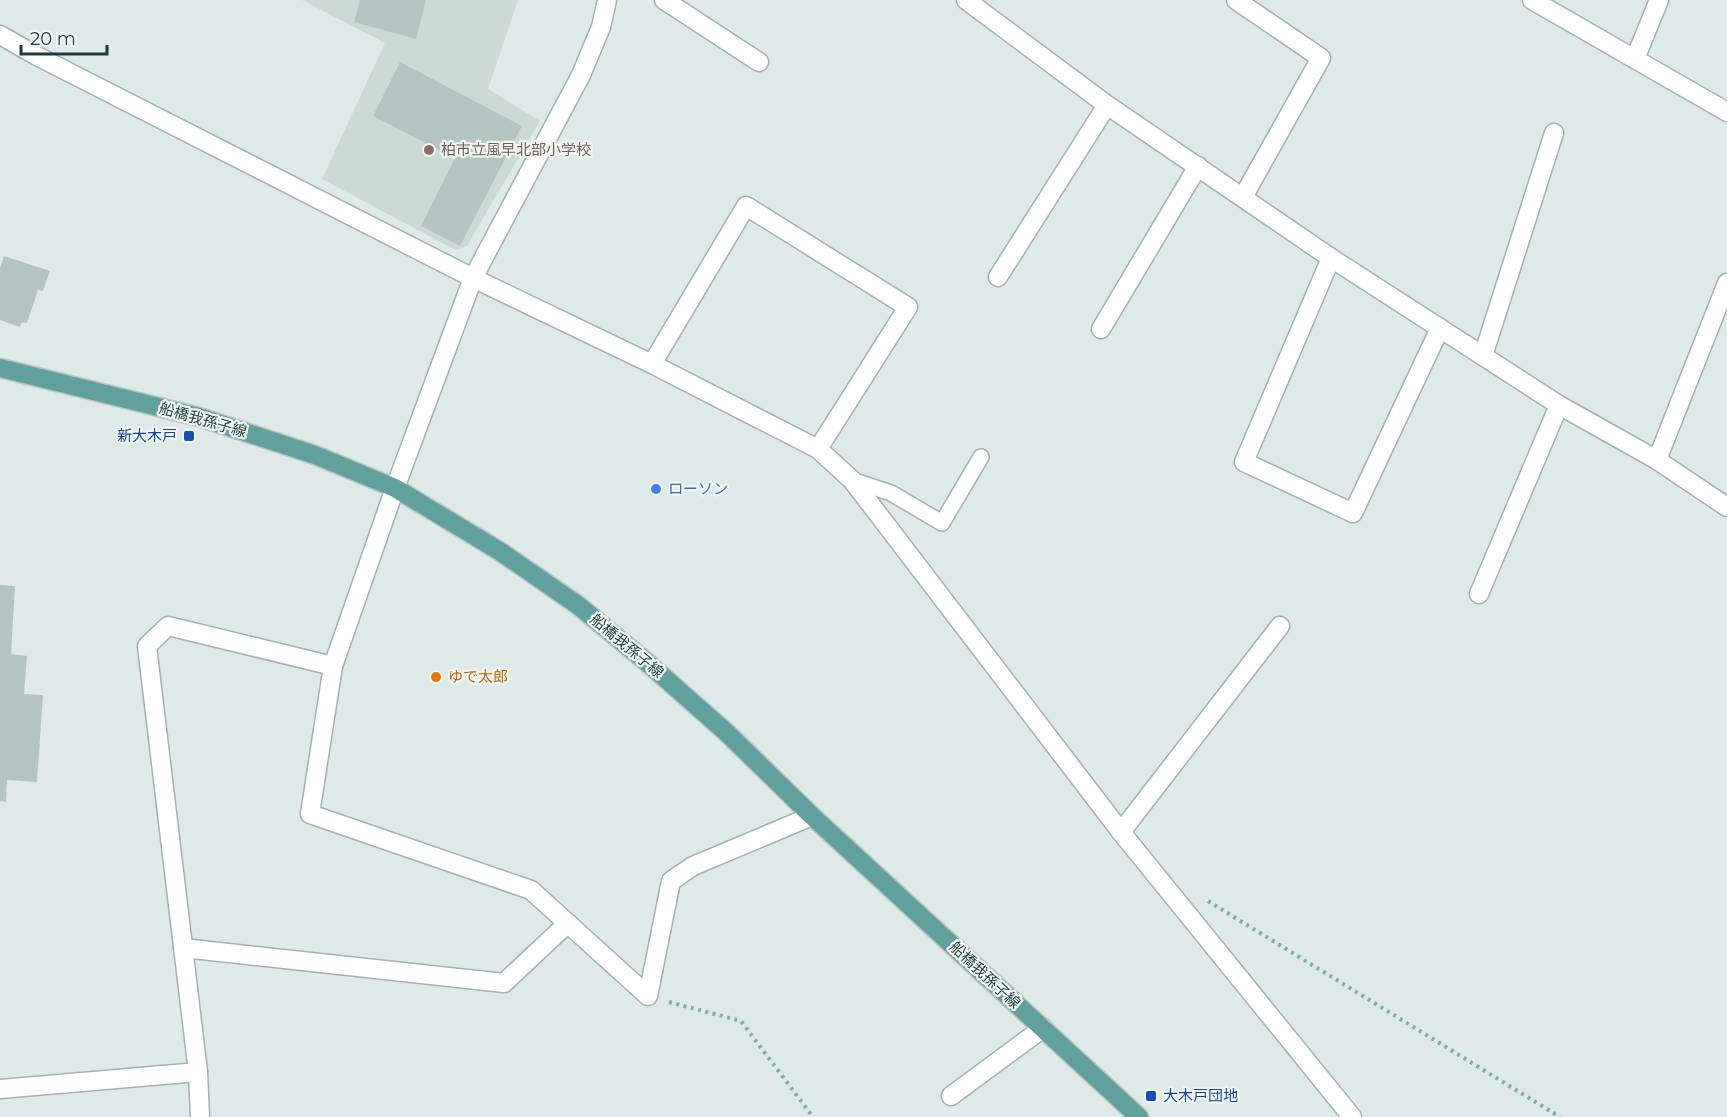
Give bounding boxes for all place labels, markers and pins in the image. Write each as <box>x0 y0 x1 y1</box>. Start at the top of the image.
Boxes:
place label: 柏市立風早北部小学校 <box>441 140 591 159</box>
marker: 柏市立風早北部小学校 <box>422 143 436 157</box>
place label: 新大木戸 <box>117 426 177 445</box>
marker: 新大木戸 <box>182 429 196 443</box>
place label: ローソン <box>668 479 728 498</box>
marker: ローソン <box>649 482 663 496</box>
place label: ゆで太郎 <box>448 667 508 686</box>
marker: ゆで太郎 <box>429 670 443 684</box>
place label: 大木戸団地 <box>1163 1086 1238 1105</box>
marker: 大木戸団地 <box>1144 1089 1158 1103</box>

